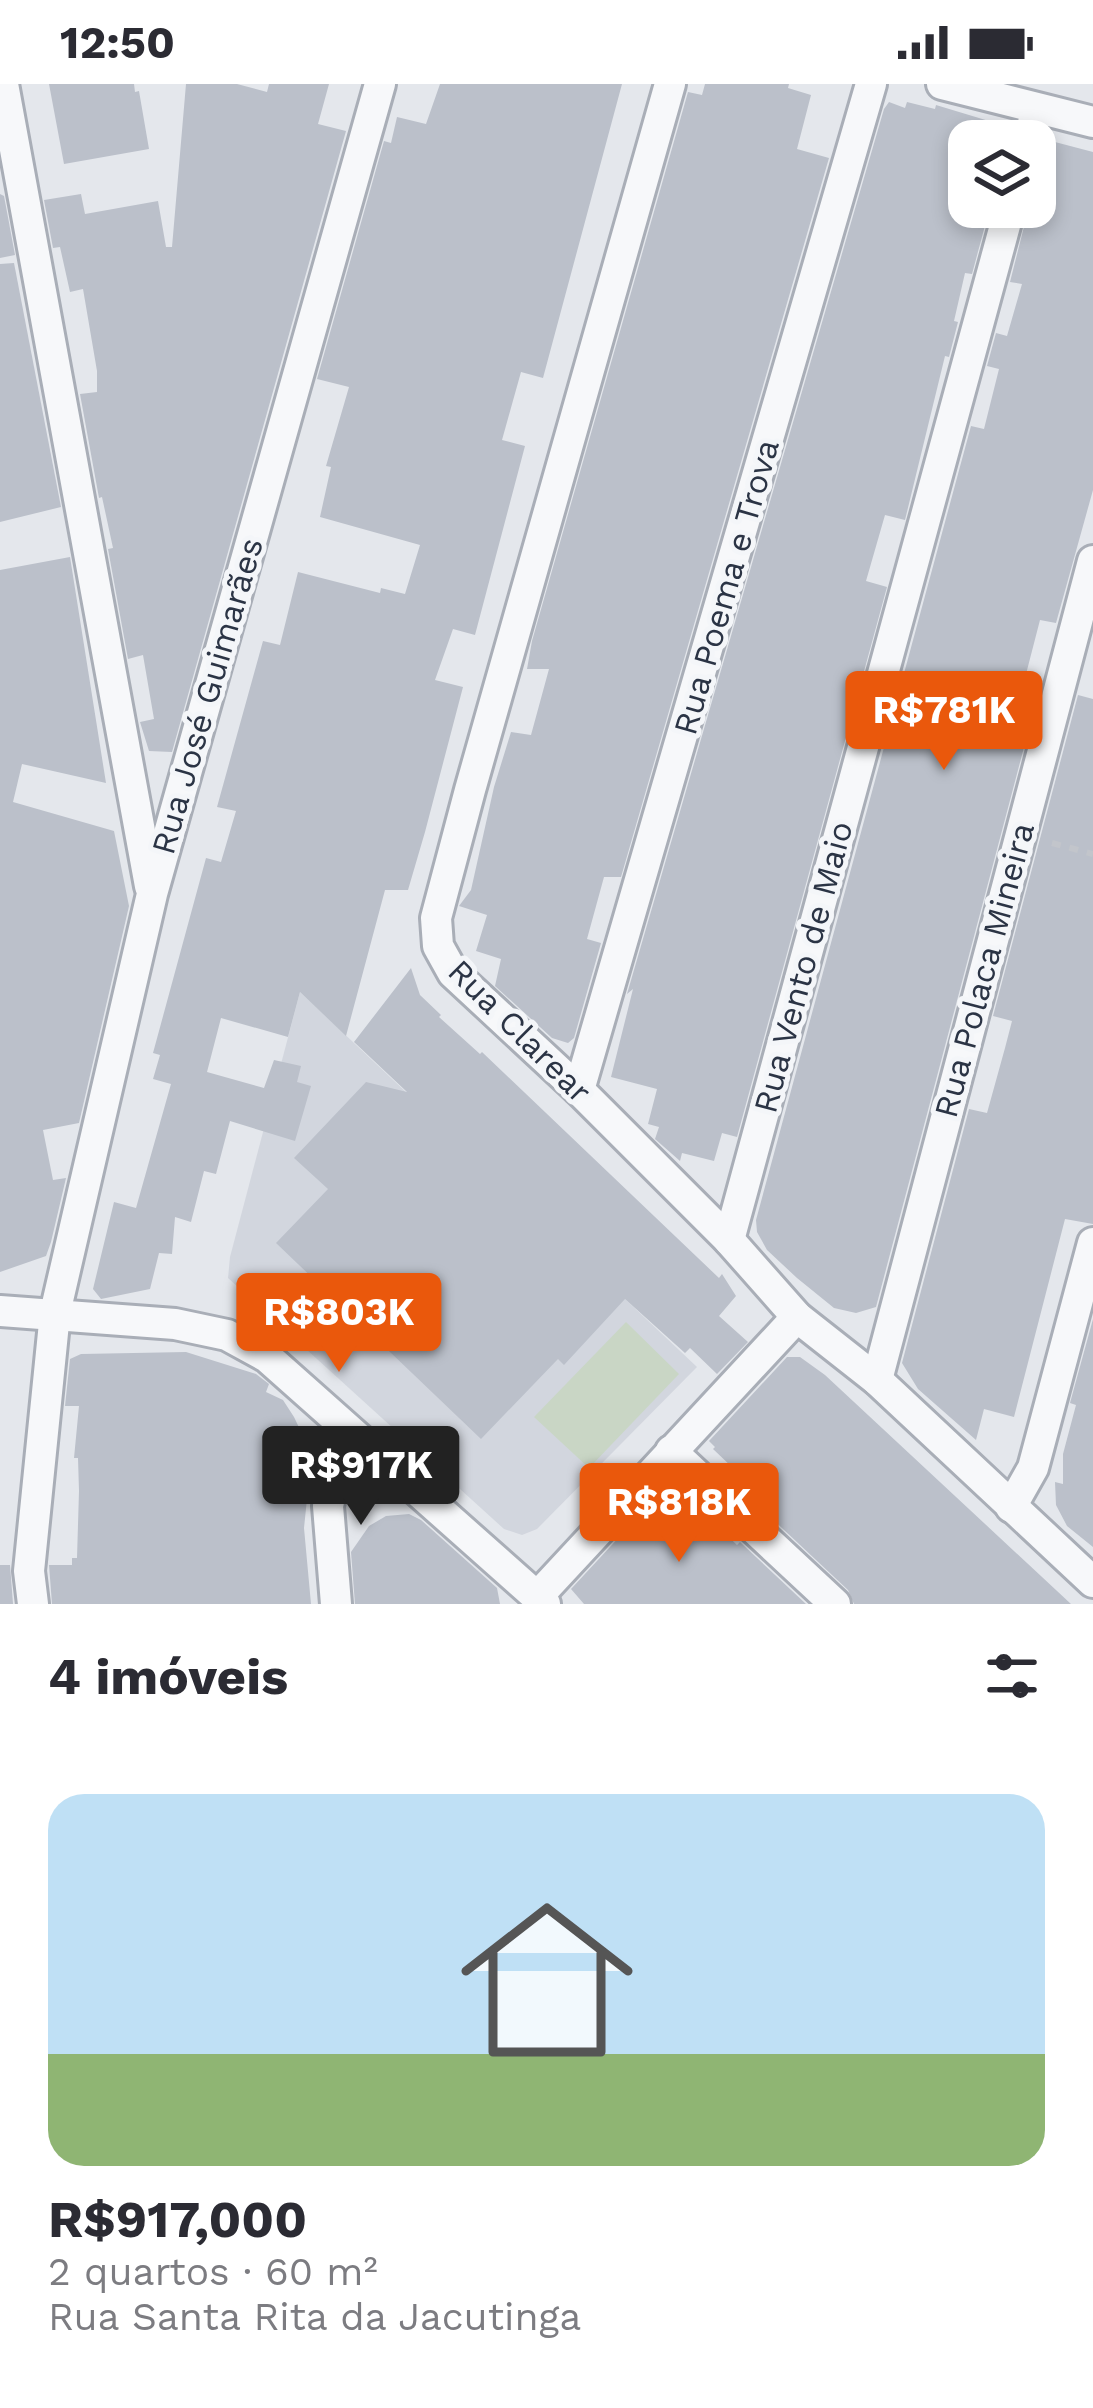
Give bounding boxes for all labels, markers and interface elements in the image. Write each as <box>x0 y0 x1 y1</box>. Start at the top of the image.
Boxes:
text: 12:50 <box>60 16 175 69</box>
map controls <box>948 120 1056 228</box>
button: layers <box>948 120 1056 228</box>
street label: Rua Poema e Trova <box>665 435 787 739</box>
street label: Rua José Guimarães <box>143 533 271 859</box>
pin: R$781K <box>846 671 1042 773</box>
text: R$781K <box>872 687 1016 732</box>
street label: Rua Vento de Maio <box>745 817 861 1117</box>
street label: Rua Polaca Mineira <box>926 818 1042 1122</box>
street label: Rua Clarear <box>440 951 600 1111</box>
pin: R$803K <box>241 1273 437 1375</box>
text: R$803K <box>263 1289 415 1334</box>
pin: R$917K <box>263 1426 459 1528</box>
text: R$917K <box>289 1442 433 1487</box>
pin: R$818K <box>581 1463 777 1565</box>
text: R$818K <box>607 1479 751 1524</box>
icon: filters <box>979 1643 1045 1709</box>
text: 4 imóveis <box>48 1647 288 1706</box>
icon: home <box>439 1872 655 2088</box>
text: R$917,000 <box>48 2190 307 2249</box>
text: 2 quartos · 60 m² <box>48 2249 378 2294</box>
text: Rua Santa Rita da Jacutinga <box>48 2294 581 2339</box>

